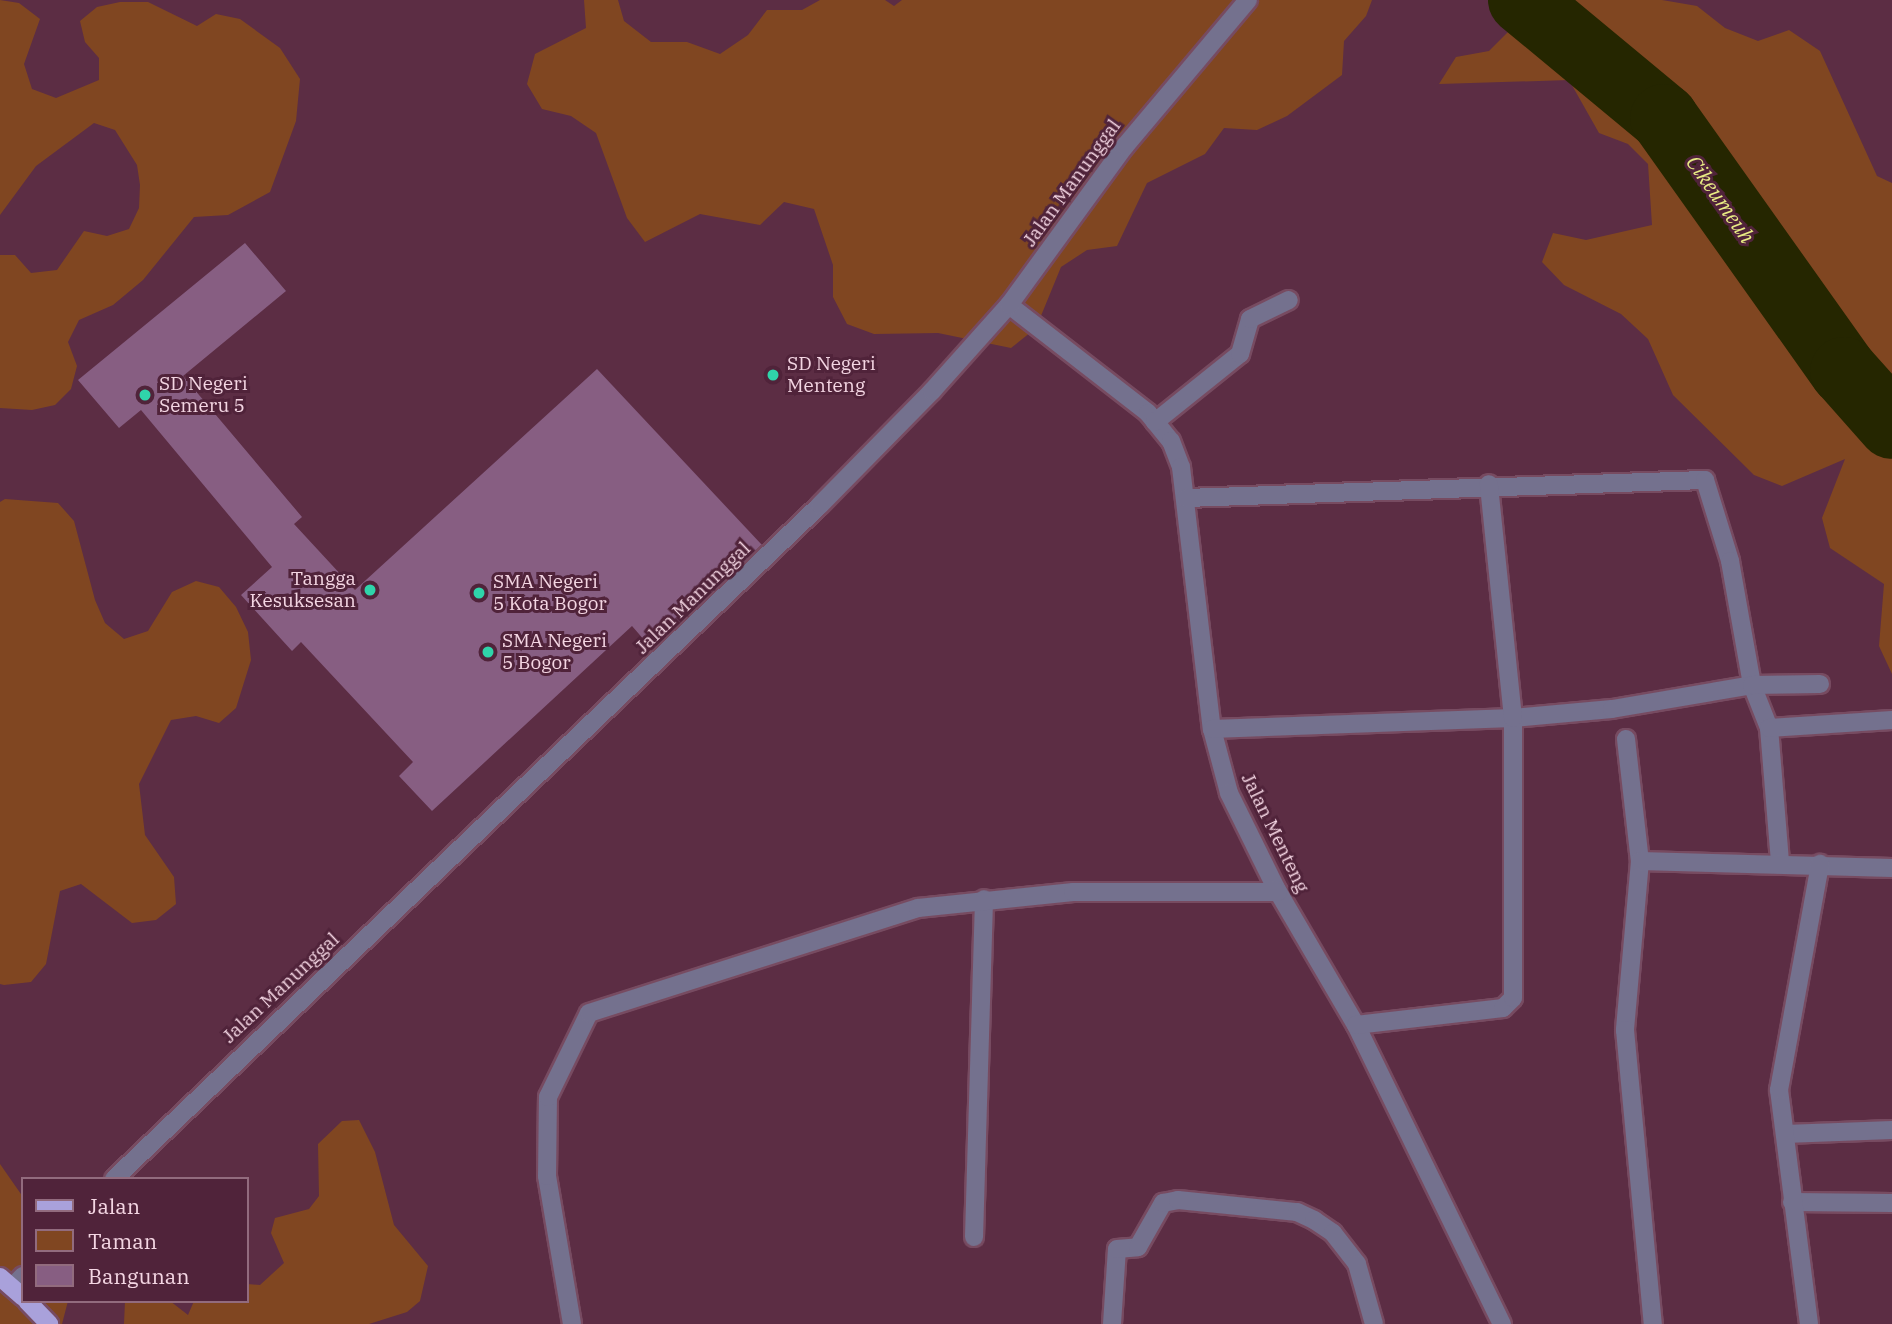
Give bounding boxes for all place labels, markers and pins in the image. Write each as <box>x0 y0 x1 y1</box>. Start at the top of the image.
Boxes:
place label: SD Negeri Menteng <box>787 353 876 397</box>
marker: SD Negeri Menteng <box>765 367 781 383</box>
place label: SD Negeri Semeru 5 <box>159 373 248 417</box>
marker: SD Negeri Semeru 5 <box>137 387 153 403</box>
place label: Tangga Kesuksesan <box>249 568 356 612</box>
place label: SMA Negeri 5 Kota Bogor <box>493 571 607 615</box>
marker: Tangga Kesuksesan <box>362 582 378 598</box>
marker: SMA Negeri 5 Kota Bogor <box>471 585 487 601</box>
place label: SMA Negeri 5 Bogor <box>502 630 607 674</box>
marker: SMA Negeri 5 Bogor <box>480 644 496 660</box>

